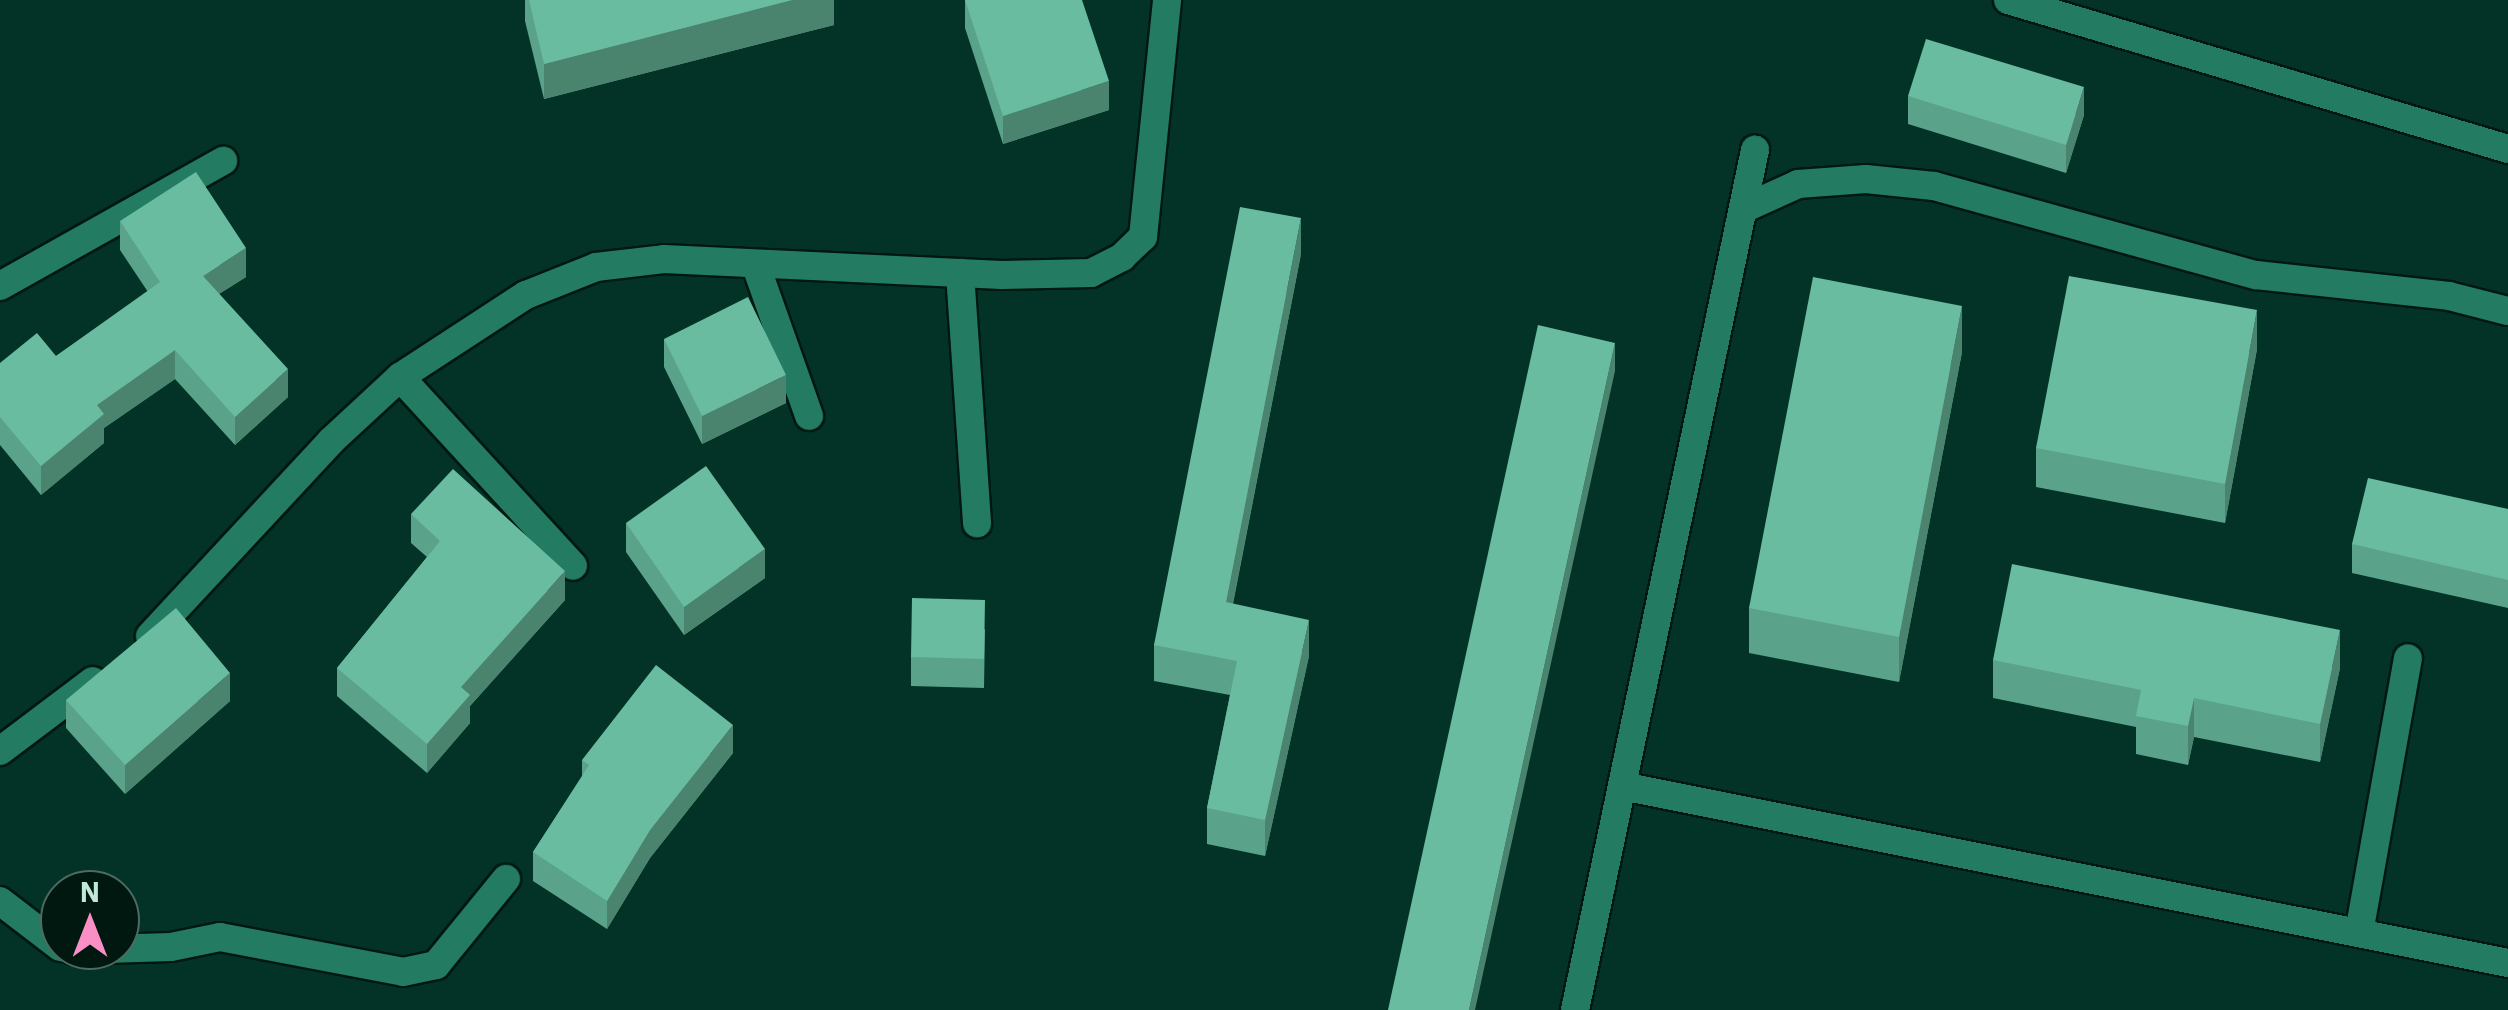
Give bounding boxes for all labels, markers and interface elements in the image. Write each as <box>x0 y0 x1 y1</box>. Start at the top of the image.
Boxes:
north arrow <box>40 870 140 970</box>
text: N <box>80 873 100 910</box>

